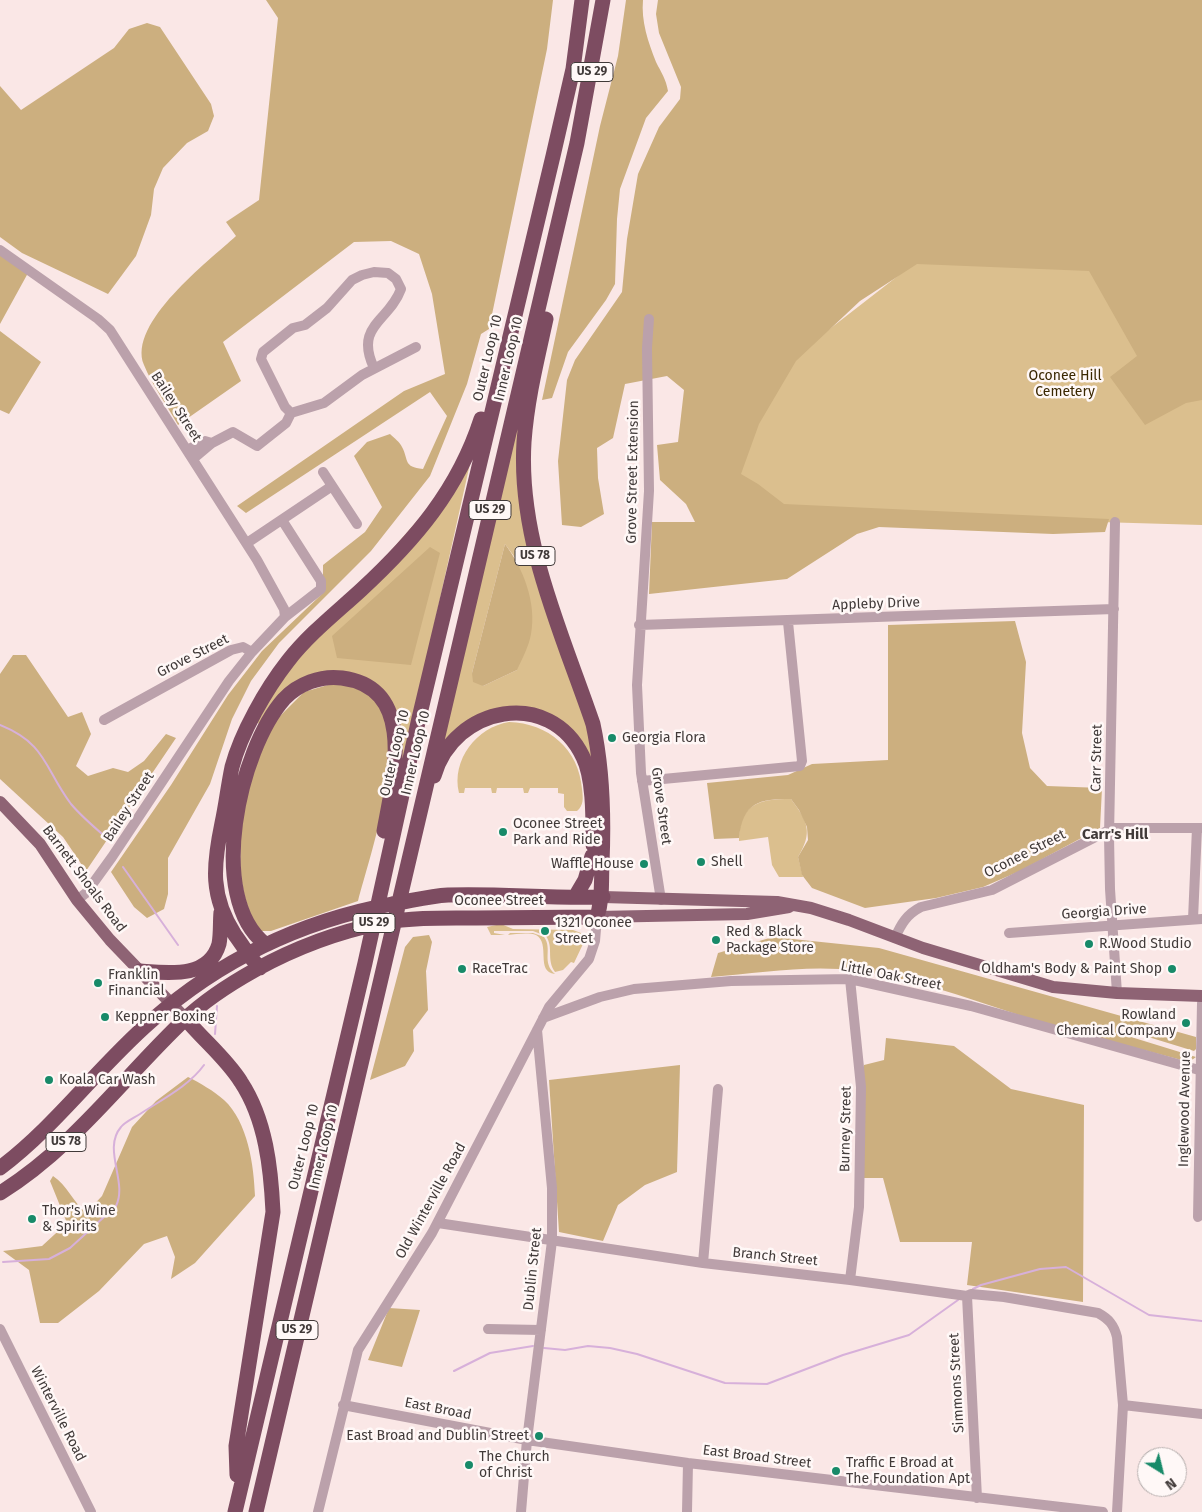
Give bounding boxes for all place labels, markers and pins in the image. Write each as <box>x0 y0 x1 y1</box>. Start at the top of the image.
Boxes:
place label: Georgia Flora <box>622 730 706 746</box>
marker: Georgia Flora <box>606 732 618 744</box>
place label: Oconee Street Park and Ride <box>513 816 602 849</box>
marker: Oconee Street Park and Ride <box>497 826 509 838</box>
place label: Shell <box>711 854 743 870</box>
place label: Waffle House <box>551 856 634 872</box>
marker: Shell <box>695 856 707 868</box>
marker: Waffle House <box>638 858 650 870</box>
place label: 1321 Oconee Street <box>555 915 632 948</box>
place label: Red & Black Package Store <box>726 924 814 956</box>
marker: 1321 Oconee Street <box>539 925 551 937</box>
marker: Red & Black Package Store <box>710 934 722 946</box>
place label: R.Wood Studio <box>1099 936 1192 952</box>
marker: R.Wood Studio <box>1083 938 1095 950</box>
place label: RaceTrac <box>472 961 528 977</box>
place label: Oldham's Body & Paint Shop <box>981 961 1162 977</box>
marker: RaceTrac <box>456 963 468 975</box>
marker: Oldham's Body & Paint Shop <box>1166 963 1178 975</box>
place label: Franklin Financial <box>108 967 165 1000</box>
marker: Franklin Financial <box>92 977 104 989</box>
place label: Rowland Chemical Company <box>1056 1007 1176 1040</box>
place label: Keppner Boxing <box>115 1009 215 1025</box>
marker: Keppner Boxing <box>99 1011 111 1023</box>
marker: Rowland Chemical Company <box>1180 1017 1192 1029</box>
place label: Koala Car Wash <box>59 1072 156 1088</box>
marker: Koala Car Wash <box>43 1074 55 1086</box>
place label: Thor's Wine & Spirits <box>42 1203 116 1236</box>
marker: Thor's Wine & Spirits <box>26 1213 38 1225</box>
place label: East Broad and Dublin Street <box>346 1428 529 1444</box>
marker: East Broad and Dublin Street <box>533 1430 545 1442</box>
place label: The Church of Christ <box>479 1449 550 1481</box>
place label: Traffic E Broad at The Foundation Apt <box>846 1455 970 1488</box>
marker: The Church of Christ <box>463 1459 475 1471</box>
marker: Traffic E Broad at The Foundation Apt <box>830 1465 842 1477</box>

